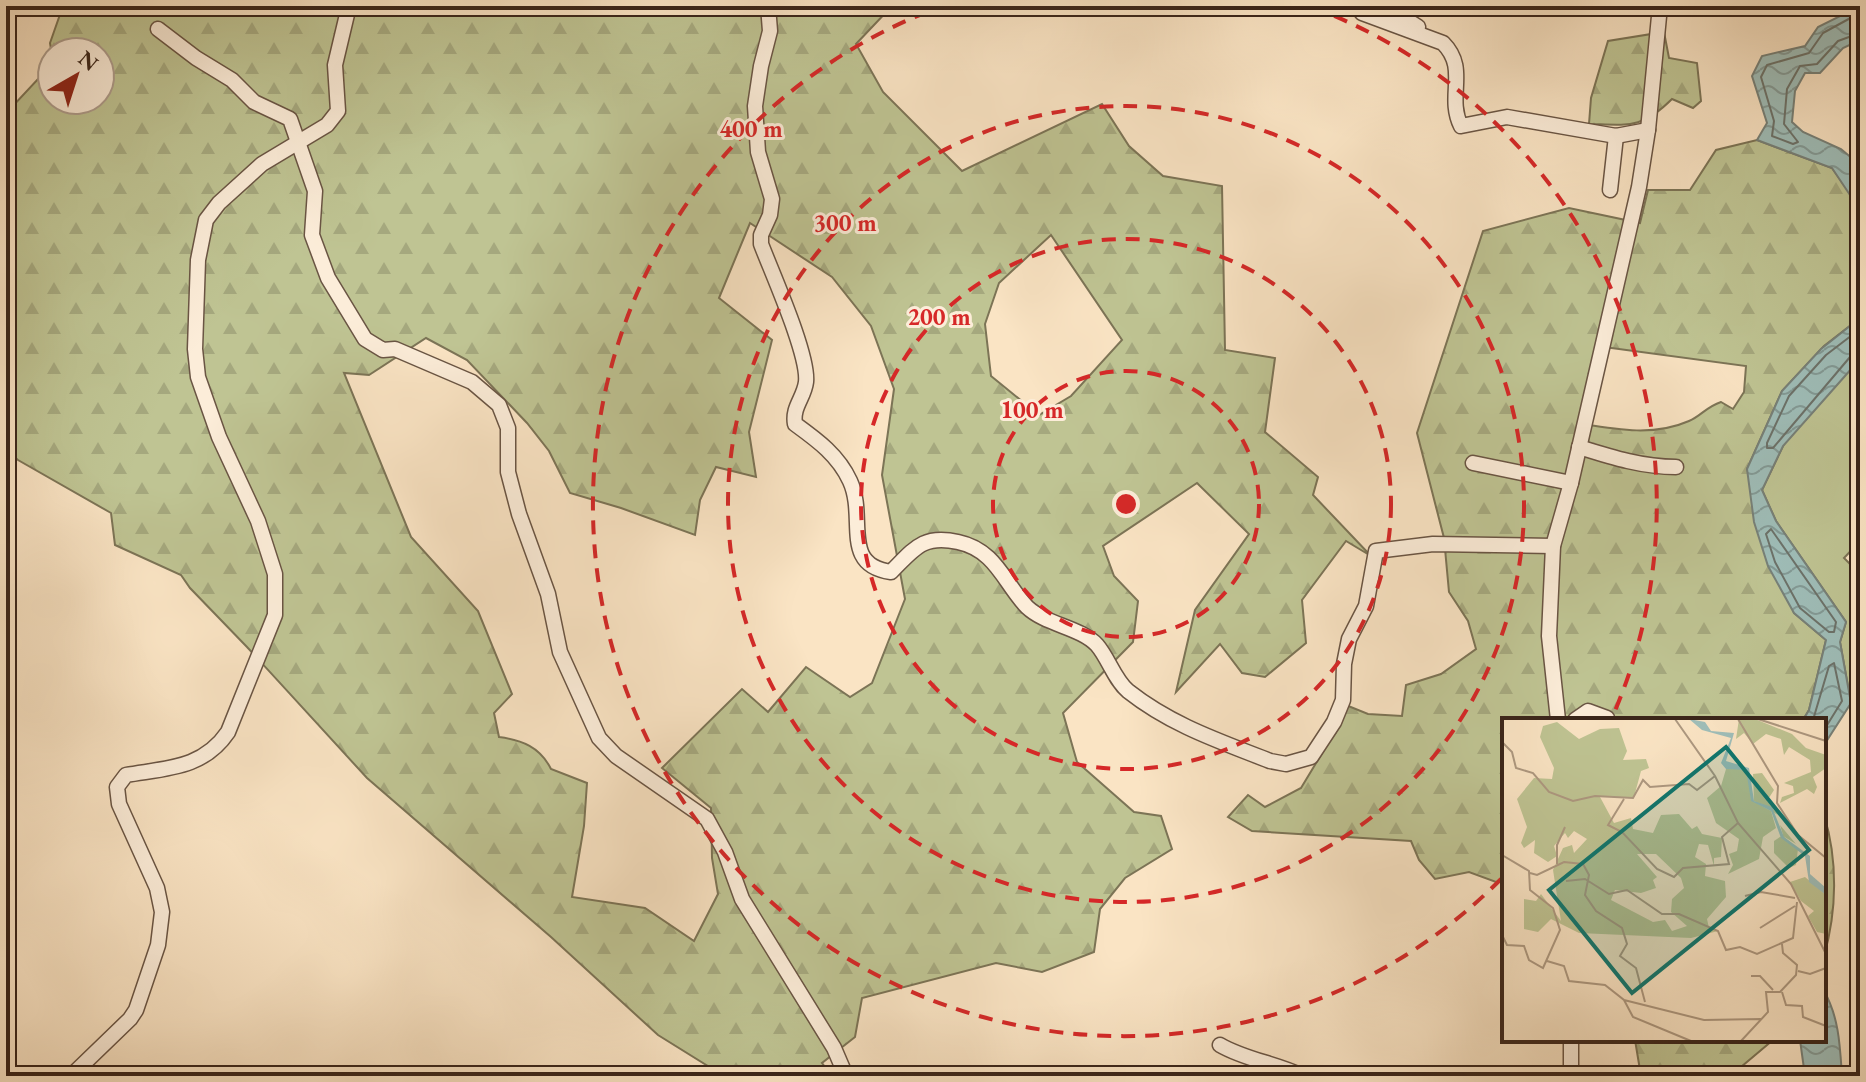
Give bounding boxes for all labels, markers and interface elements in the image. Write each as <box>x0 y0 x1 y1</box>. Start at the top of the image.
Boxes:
north arrow <box>36 36 116 116</box>
text: N <box>72 44 104 78</box>
text: 400 m <box>719 113 783 144</box>
text: 300 m <box>813 207 877 238</box>
text: 200 m <box>907 301 971 332</box>
text: 100 m <box>1000 394 1064 425</box>
centre of rings <box>1112 490 1140 518</box>
inset map <box>1502 718 1826 1042</box>

